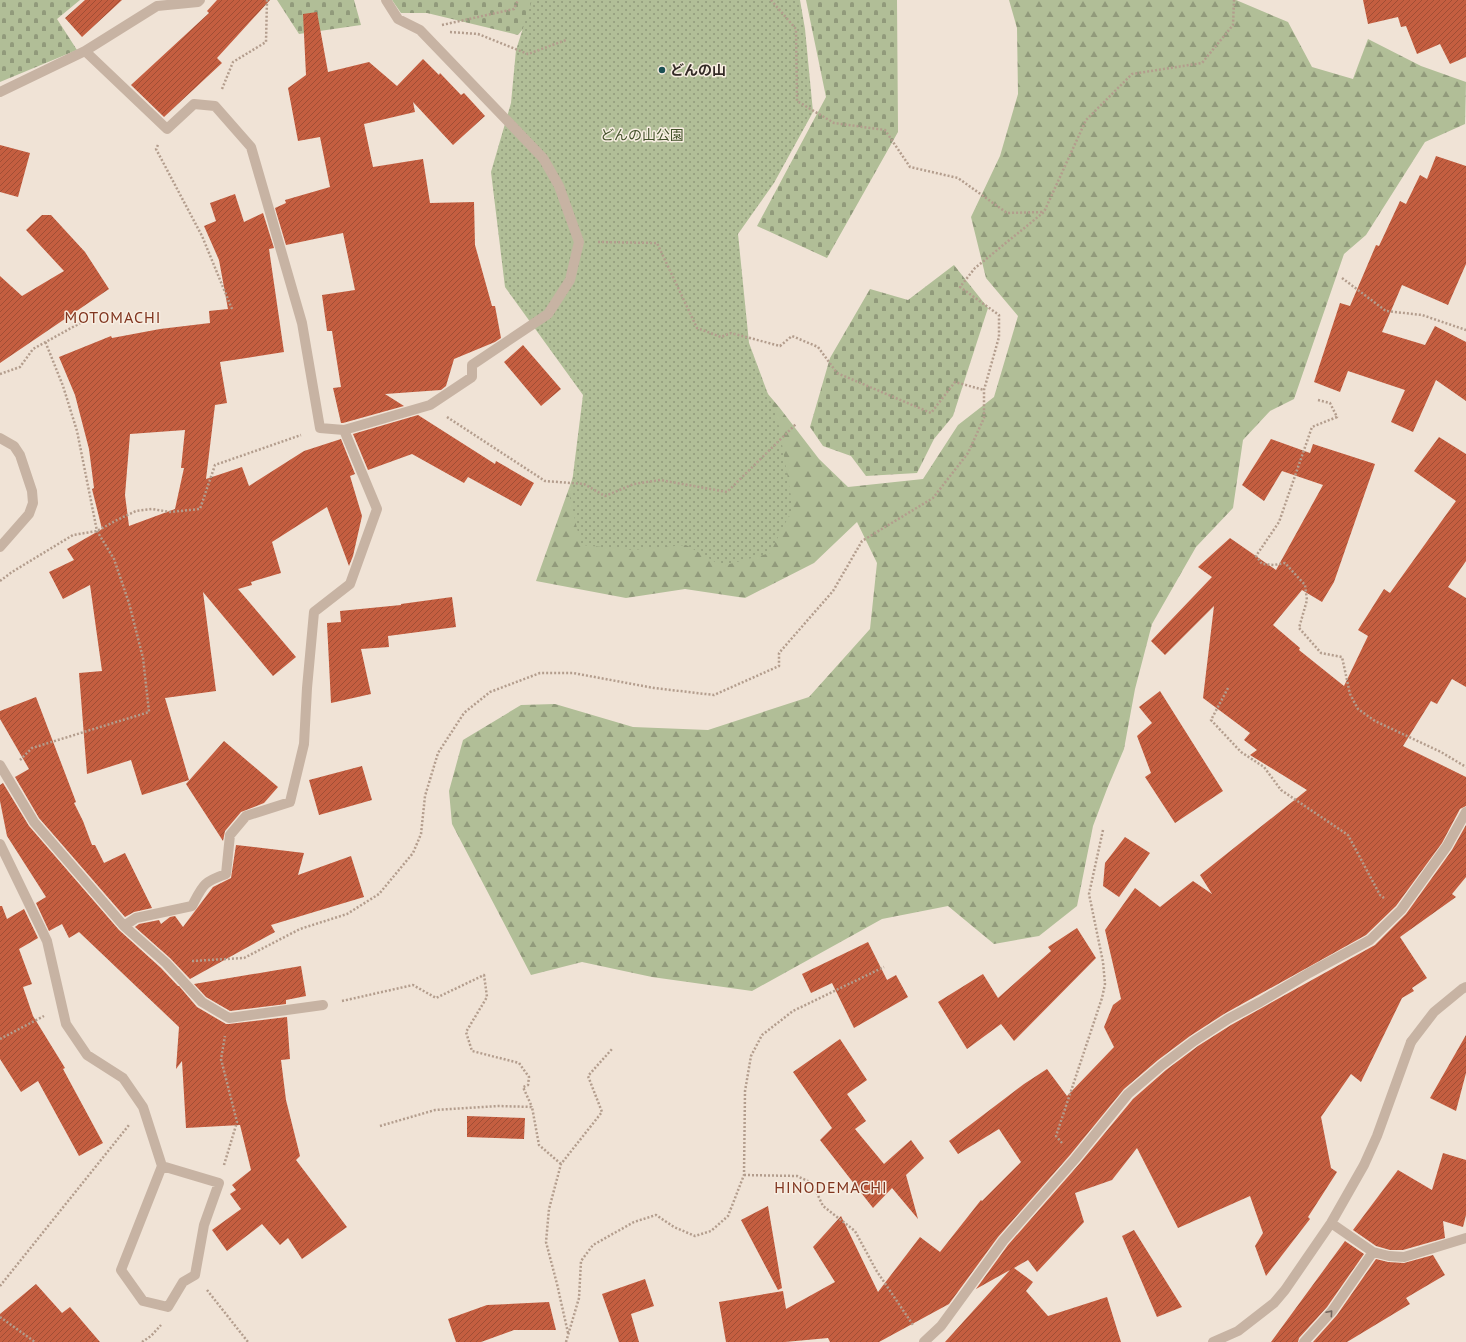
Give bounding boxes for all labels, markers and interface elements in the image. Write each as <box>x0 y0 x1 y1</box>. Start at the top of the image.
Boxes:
place label: どんの山 <box>670 61 726 79</box>
marker: どんの山 <box>657 65 667 75</box>
park label: どんの山公園 <box>600 126 684 144</box>
district label: MOTOMACHI <box>64 307 162 327</box>
district label: HINODEMACHI <box>774 1177 888 1197</box>
one-way arrow <box>1326 1311 1333 1318</box>

